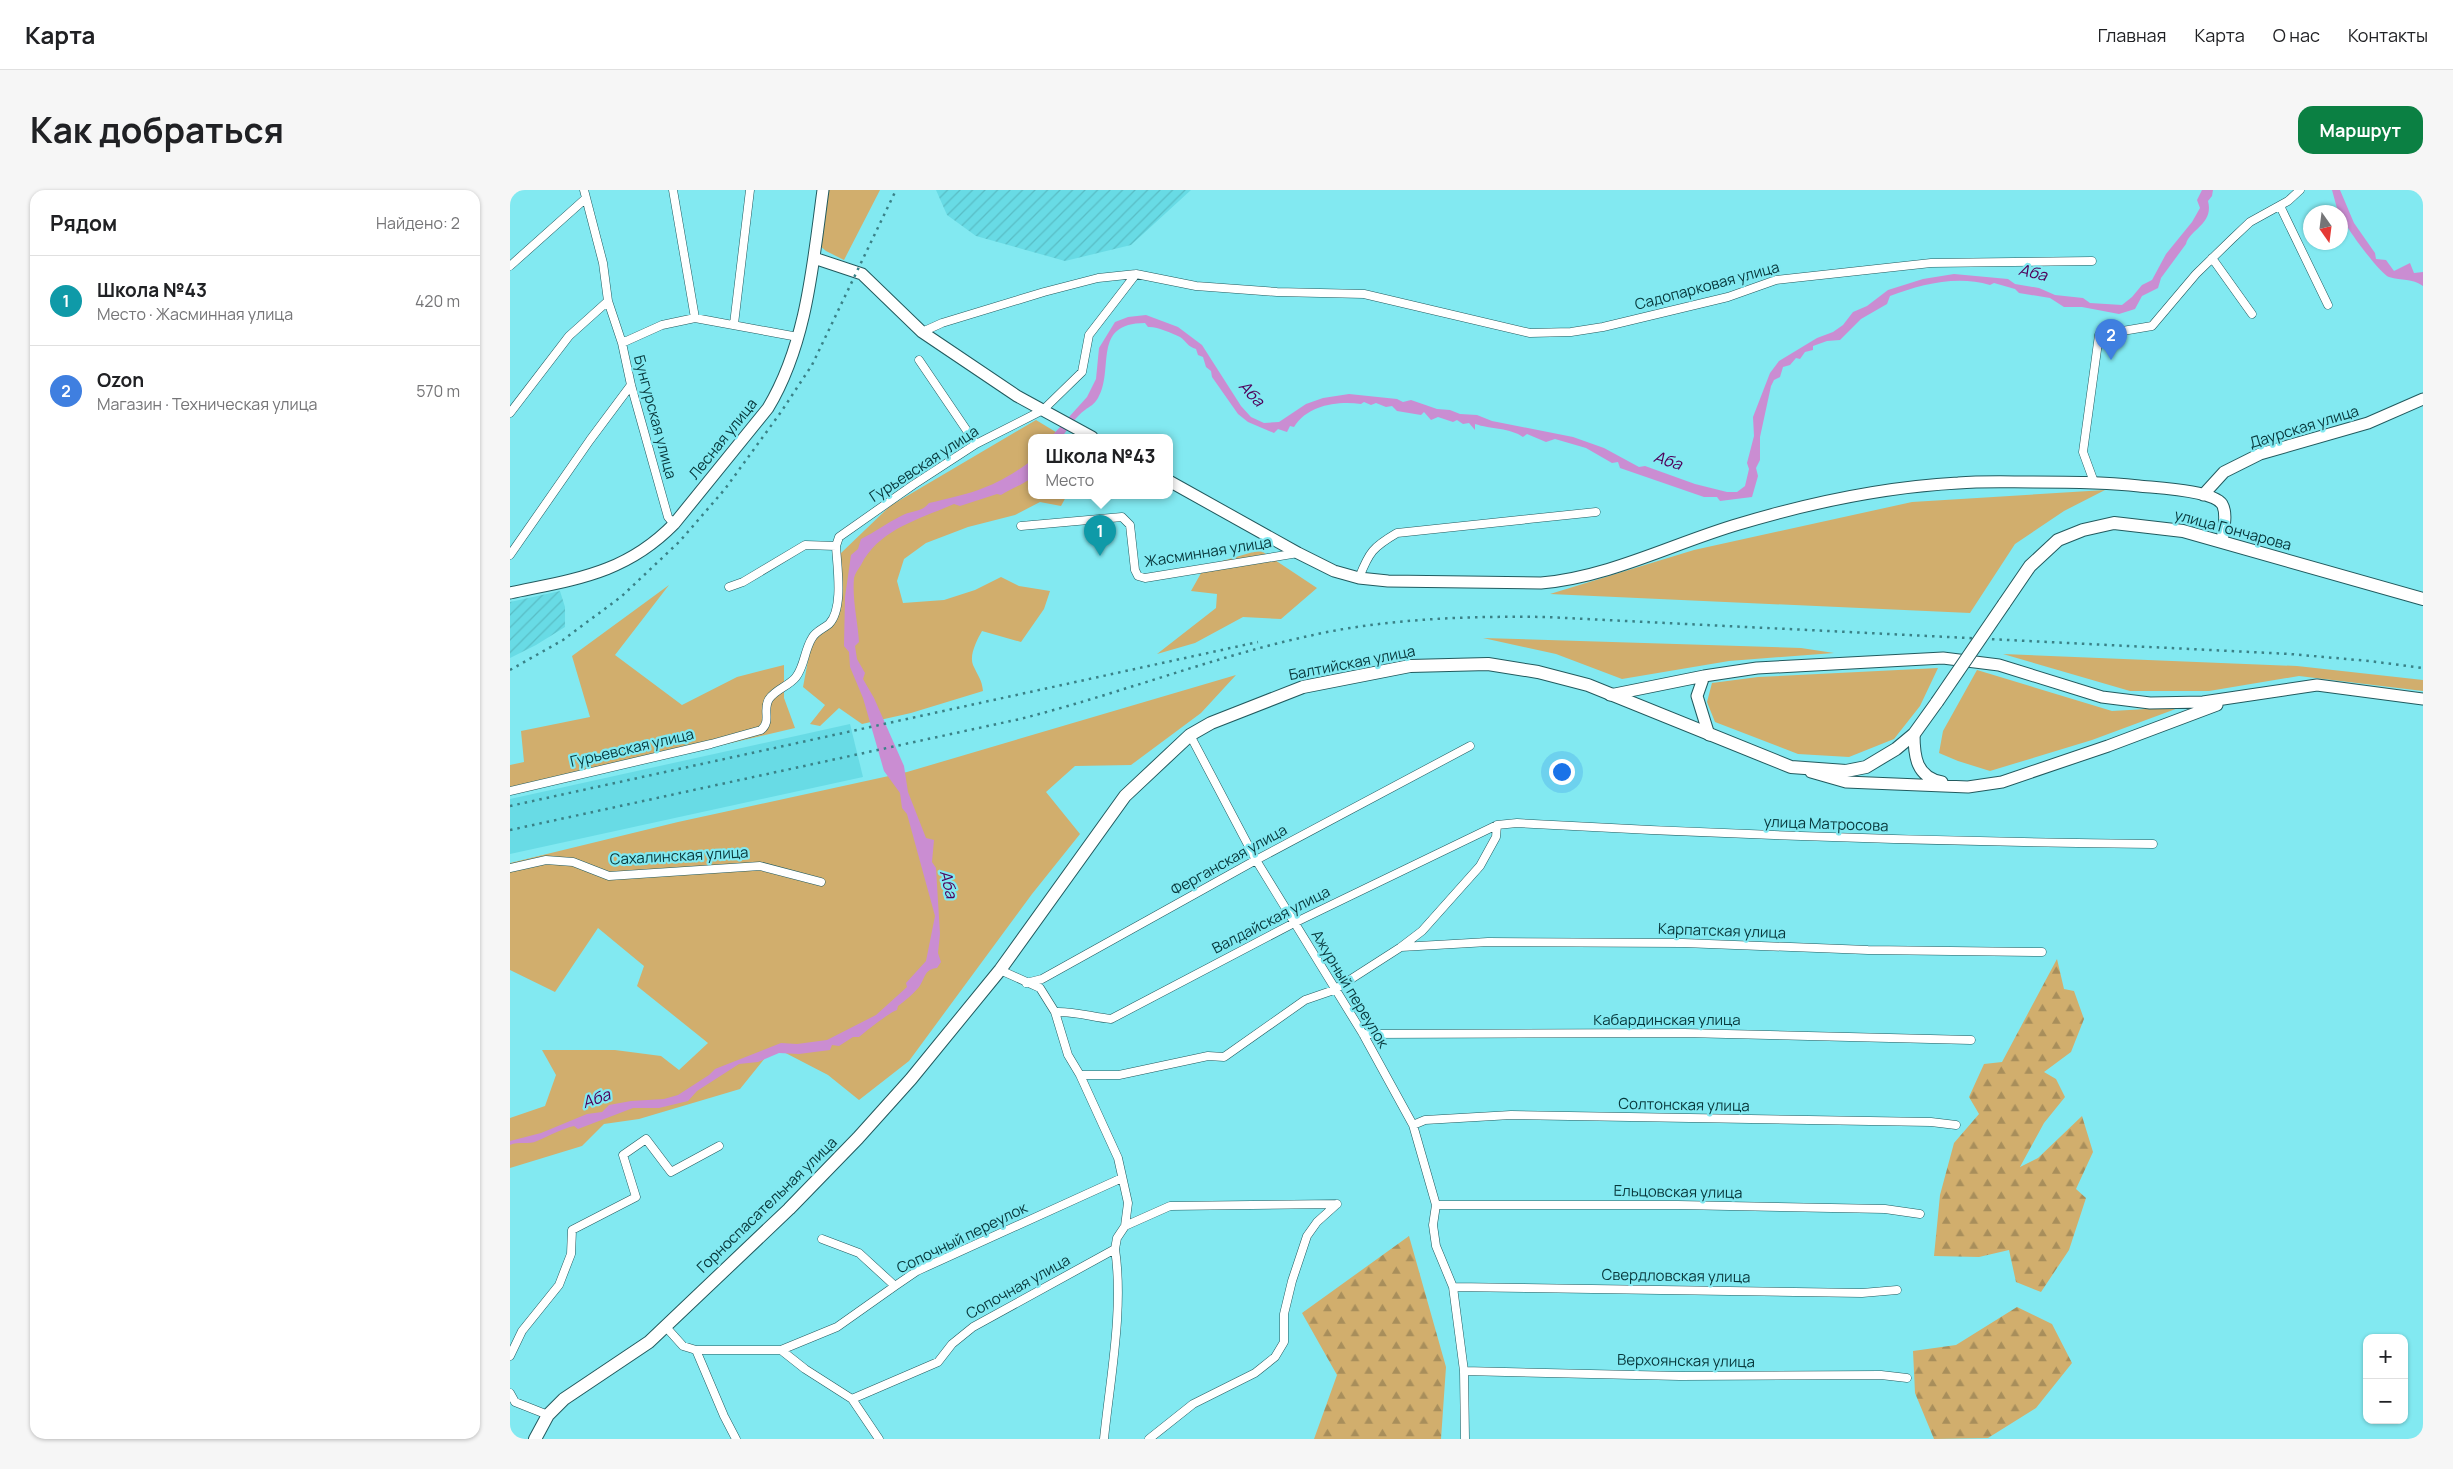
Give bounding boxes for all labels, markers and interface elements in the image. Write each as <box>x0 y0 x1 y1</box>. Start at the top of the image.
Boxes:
text: Карта <box>25 18 95 51</box>
text: Главная <box>2098 23 2167 47</box>
text: Карта <box>2195 23 2245 47</box>
text: О нас <box>2273 23 2320 47</box>
text: Контакты <box>2348 23 2428 47</box>
text: Как добраться <box>30 106 284 154</box>
button: Маршрут <box>2298 106 2423 154</box>
north arrow <box>2303 205 2348 250</box>
text: Рядом <box>50 209 117 237</box>
text: Найдено: 2 <box>376 212 460 234</box>
street label: Садопарковая улица <box>1632 256 1781 315</box>
water label: Аба <box>2017 258 2050 286</box>
text: Школа №43 <box>97 277 207 303</box>
text: 1 <box>62 290 70 312</box>
text: 420 m <box>415 290 460 312</box>
text: Место · Жасминная улица <box>97 303 293 325</box>
pin: 2 <box>2095 319 2127 360</box>
street label: Бунгурская улица <box>629 353 682 481</box>
text: Ozon <box>97 367 144 393</box>
water label: Аба <box>1234 375 1270 412</box>
text: 2 <box>61 380 71 402</box>
text: 570 m <box>416 380 460 402</box>
text: Магазин · Техническая улица <box>97 393 317 415</box>
street label: Лесная улица <box>683 394 762 484</box>
street label: Даурская улица <box>2247 400 2361 453</box>
street label: Гурьевская улица <box>865 420 982 507</box>
popup <box>1028 434 1173 499</box>
text: Школа №43 <box>1045 443 1156 469</box>
water label: Аба <box>1651 445 1686 475</box>
text: Место <box>1045 469 1094 491</box>
street label: улица Гончарова <box>2172 504 2294 555</box>
pin: 1 <box>1084 515 1116 556</box>
street label: Жасминная улица <box>1143 531 1273 572</box>
street label: Балтийская улица <box>1287 640 1417 685</box>
street label: Гурьевская улица <box>568 723 696 772</box>
your location <box>1549 759 1575 785</box>
street label: улица Матросова <box>1763 811 1889 836</box>
street label: Ферганская улица <box>1167 819 1291 900</box>
street label: Сахалинская улица <box>609 841 749 870</box>
water label: Аба <box>935 868 963 901</box>
street label: Валдайская улица <box>1208 881 1333 958</box>
street label: Карпатская улица <box>1658 918 1786 943</box>
street label: Ажурный переулок <box>1307 926 1394 1052</box>
street label: Кабардинская улица <box>1593 1009 1741 1030</box>
water label: Аба <box>579 1083 614 1113</box>
street label: Солтонская улица <box>1618 1093 1750 1116</box>
street label: Горноспасательная улица <box>692 1132 841 1277</box>
street label: Ельцовская улица <box>1613 1180 1743 1203</box>
street label: Сопочный переулок <box>893 1197 1031 1278</box>
street label: Сопочная улица <box>962 1249 1074 1324</box>
street label: Свердловская улица <box>1602 1264 1751 1287</box>
map controls <box>2363 1334 2408 1424</box>
button: + <box>2363 1334 2408 1379</box>
street label: Верхоянская улица <box>1617 1349 1755 1372</box>
button: − <box>2363 1379 2408 1424</box>

